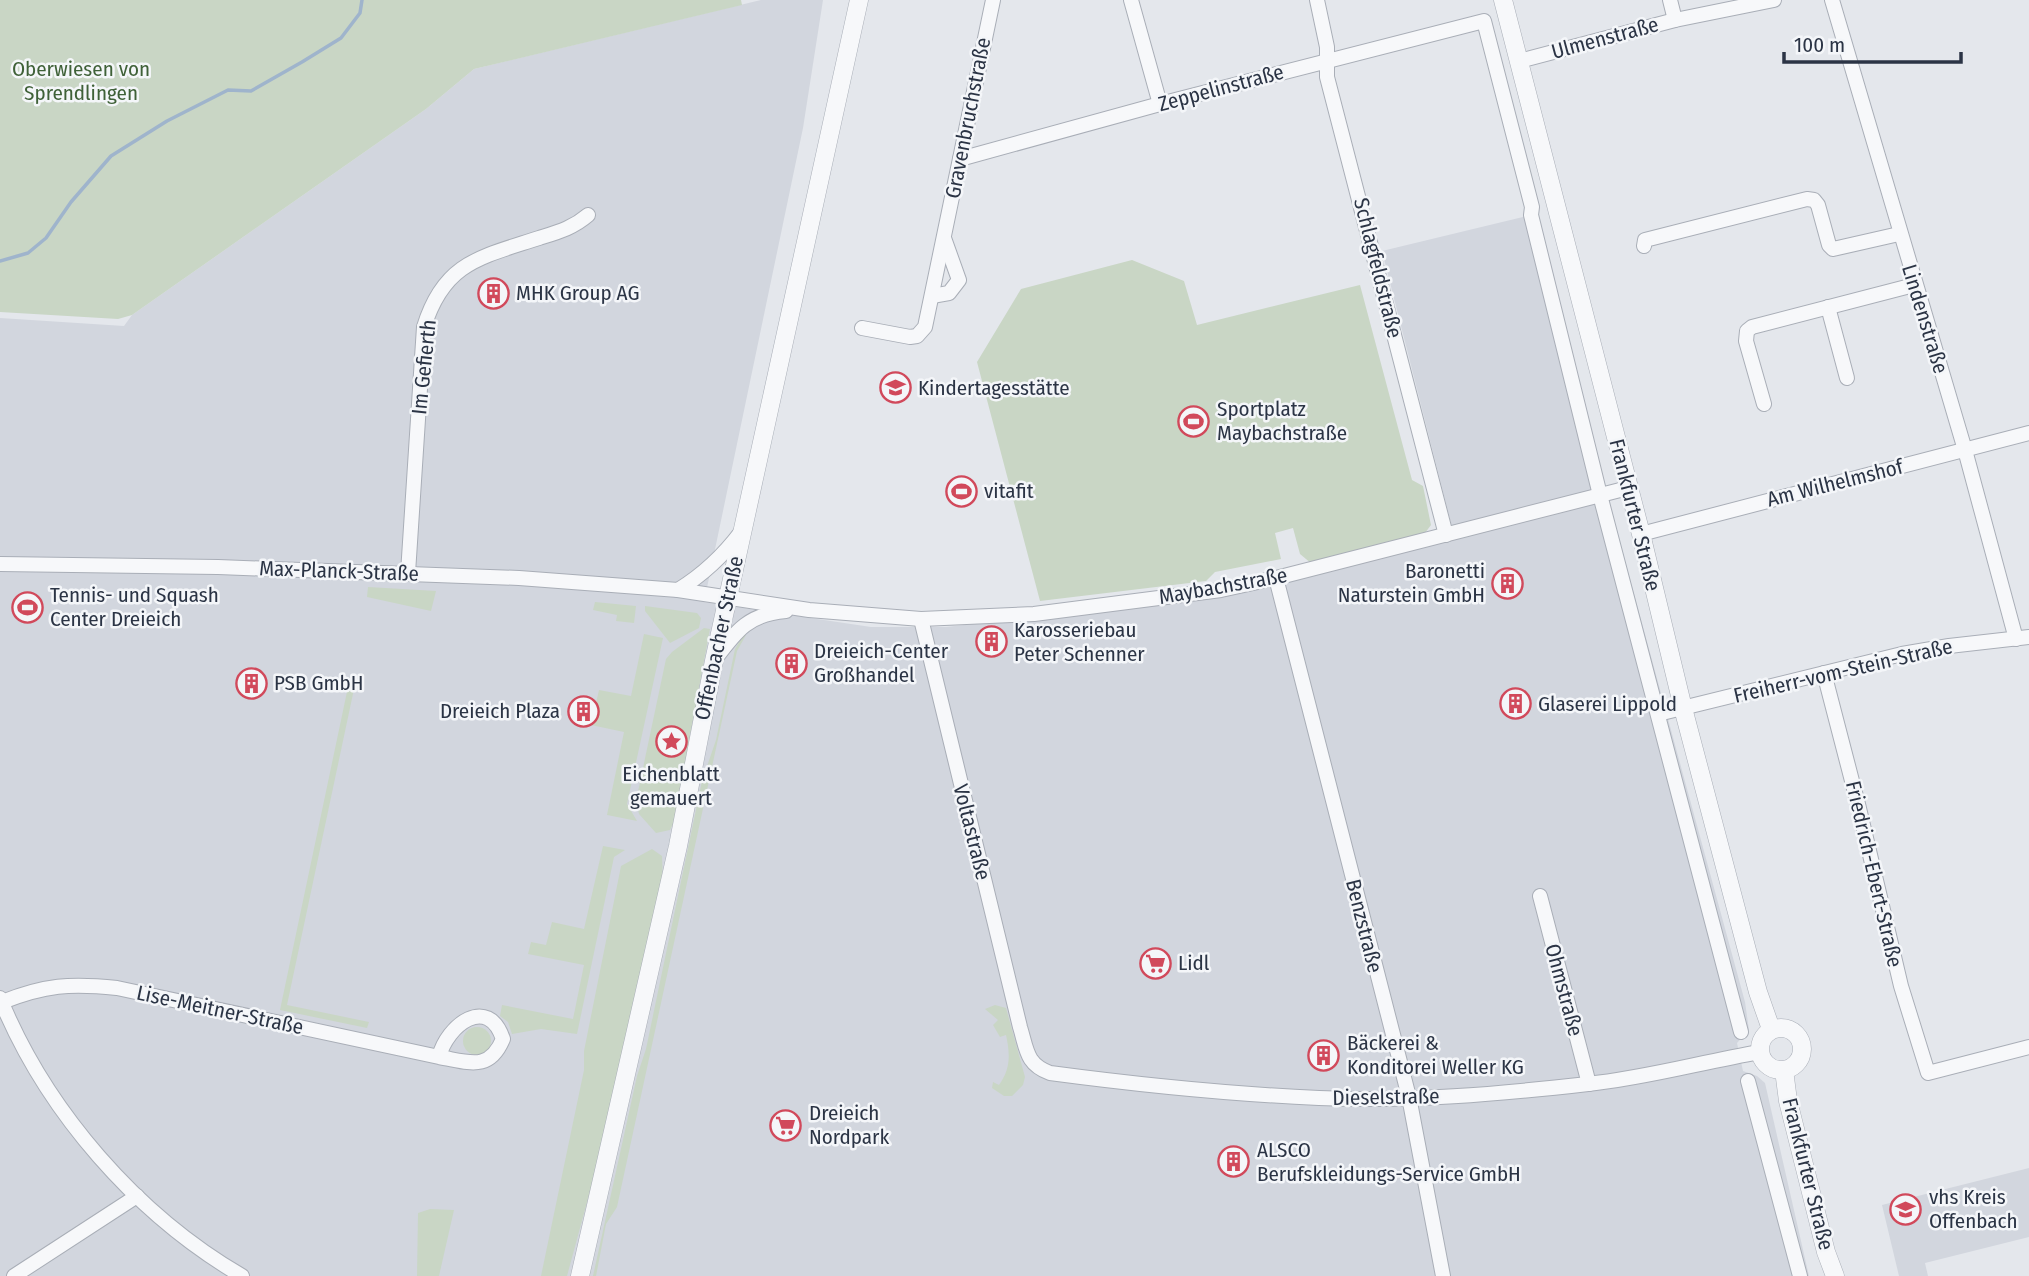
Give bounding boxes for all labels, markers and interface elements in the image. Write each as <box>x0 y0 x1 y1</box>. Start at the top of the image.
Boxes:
street label: Ulmenstraße <box>1549 11 1661 65</box>
scale bar <box>1784 21 1961 65</box>
text: 100 m <box>1794 32 1845 58</box>
street label: Gravenbruchstraße <box>940 35 996 201</box>
park label: Oberwiesen von Sprendlingen <box>12 56 150 106</box>
street label: Zeppelinstraße <box>1155 59 1287 117</box>
street label: Schlagfeldstraße <box>1348 195 1408 341</box>
street label: Lindenstraße <box>1896 261 1954 377</box>
building icon: MHK Group AG <box>476 276 510 310</box>
place label: MHK Group AG <box>516 280 639 306</box>
street label: Im Gefierth <box>406 318 442 416</box>
school or university icon: Kindertagesstätte <box>878 371 912 405</box>
place label: Kindertagesstätte <box>918 375 1070 401</box>
place label: Sportplatz Maybachstraße <box>1217 396 1347 446</box>
sports icon: Sportplatz Maybachstraße <box>1177 404 1211 438</box>
street label: Frankfurter Straße <box>1604 436 1666 594</box>
street label: Am Wilhelmshof <box>1764 453 1907 512</box>
sports icon: vitafit <box>944 474 978 508</box>
place label: vitafit <box>984 478 1034 504</box>
street label: Offenbacher Straße <box>689 554 749 722</box>
street label: Max-Planck-Straße <box>259 555 419 587</box>
place label: Baronetti Naturstein GmbH <box>1338 558 1485 608</box>
street label: Maybachstraße <box>1157 562 1289 610</box>
building icon: Baronetti Naturstein GmbH <box>1491 566 1525 600</box>
place label: Tennis- und Squash Center Dreieich <box>50 582 219 632</box>
sports icon: Tennis- und Squash Center Dreieich <box>10 590 44 624</box>
place label: Karosseriebau Peter Schenner <box>1014 617 1145 667</box>
building icon: Karosseriebau Peter Schenner <box>974 625 1008 659</box>
street label: Freiherr-vom-Stein-Straße <box>1731 633 1955 709</box>
place label: Dreieich-Center Großhandel <box>814 638 949 688</box>
building icon: Dreieich-Center Großhandel <box>774 646 808 680</box>
building icon: PSB GmbH <box>234 666 268 700</box>
place label: PSB GmbH <box>274 670 364 696</box>
building icon: Glaserei Lippold <box>1498 687 1532 721</box>
place label: Glaserei Lippold <box>1538 691 1677 717</box>
building icon: Dreieich Plaza <box>566 694 600 728</box>
place label: Dreieich Plaza <box>440 698 560 724</box>
place icon: Eichenblatt gemauert <box>654 725 688 759</box>
place label: Eichenblatt gemauert <box>622 761 720 811</box>
street label: Friedrich-Ebert-Straße <box>1840 778 1908 970</box>
street label: Voltastraße <box>948 781 996 883</box>
street label: Benzstraße <box>1340 876 1388 976</box>
street label: Ohmstraße <box>1539 941 1589 1039</box>
supermarket icon: Lidl <box>1138 946 1172 980</box>
place label: Lidl <box>1178 950 1210 976</box>
street label: Lise-Meitner-Straße <box>134 980 306 1040</box>
place label: Bäckerei & Konditorei Weller KG <box>1347 1030 1524 1080</box>
building icon: Bäckerei & Konditorei Weller KG <box>1307 1038 1341 1072</box>
street label: Dieselstraße <box>1332 1083 1440 1111</box>
street label: Frankfurter Straße <box>1777 1095 1839 1253</box>
place label: Dreieich Nordpark <box>809 1100 889 1150</box>
supermarket icon: Dreieich Nordpark <box>769 1108 803 1142</box>
place label: ALSCO Berufskleidungs-Service GmbH <box>1257 1137 1521 1187</box>
building icon: ALSCO Berufskleidungs-Service GmbH <box>1217 1145 1251 1179</box>
place label: vhs Kreis Offenbach <box>1929 1184 2018 1234</box>
school or university icon: vhs Kreis Offenbach <box>1889 1192 1923 1226</box>

